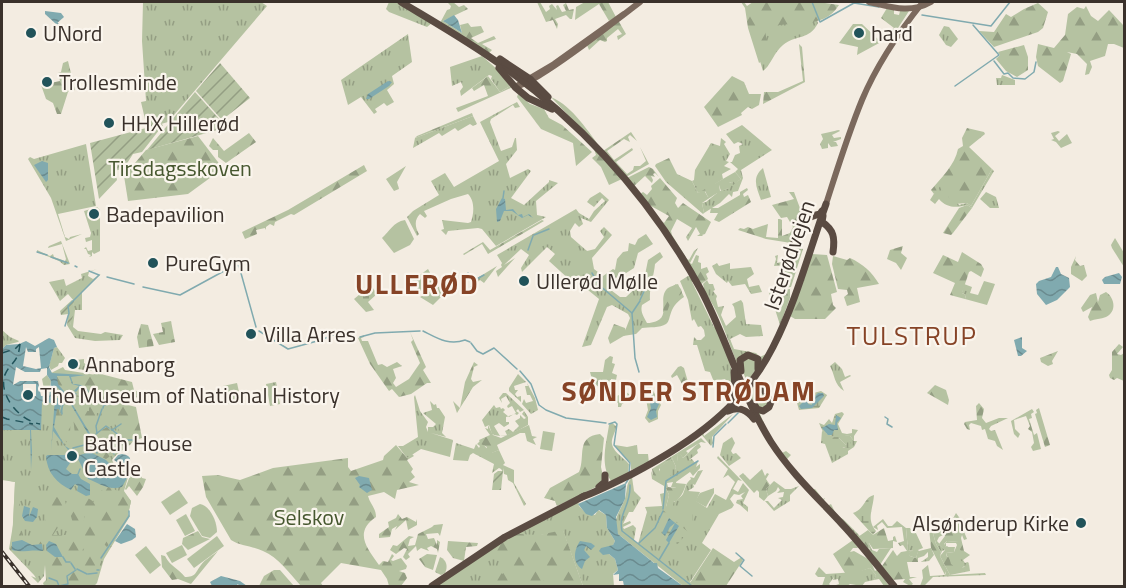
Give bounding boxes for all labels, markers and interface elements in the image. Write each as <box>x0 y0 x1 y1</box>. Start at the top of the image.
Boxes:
place label: UNord <box>43 16 103 50</box>
place label: hard <box>871 16 913 50</box>
marker: UNord <box>24 26 38 40</box>
marker: hard <box>852 26 866 40</box>
place label: Trollesminde <box>59 65 177 99</box>
marker: Trollesminde <box>40 75 54 89</box>
place label: HHX Hillerød <box>121 106 239 140</box>
marker: HHX Hillerød <box>102 116 116 130</box>
park label: Tirsdagsskoven <box>108 151 252 185</box>
street label: Isterødvejen <box>754 195 824 315</box>
place label: Badepavilion <box>106 197 225 231</box>
marker: Badepavilion <box>87 207 101 221</box>
place label: PureGym <box>165 246 251 280</box>
marker: PureGym <box>146 256 160 270</box>
district label: ULLERØD <box>355 262 479 305</box>
place label: Ullerød Mølle <box>536 264 658 298</box>
marker: Ullerød Mølle <box>517 274 531 288</box>
district label: TULSTRUP <box>847 316 977 355</box>
place label: Villa Arres <box>263 317 356 351</box>
marker: Villa Arres <box>244 327 258 341</box>
place label: Annaborg <box>85 347 175 381</box>
marker: Annaborg <box>66 357 80 371</box>
district label: SØNDER STRØDAM <box>562 369 816 412</box>
place label: The Museum of National History <box>40 378 340 412</box>
marker: The Museum of National History <box>21 388 35 402</box>
place label: Bath House Castle <box>84 426 192 485</box>
marker: Bath House Castle <box>65 449 79 463</box>
park label: Selskov <box>274 500 345 534</box>
place label: Alsønderup Kirke <box>912 506 1069 540</box>
marker: Alsønderup Kirke <box>1074 516 1088 530</box>

